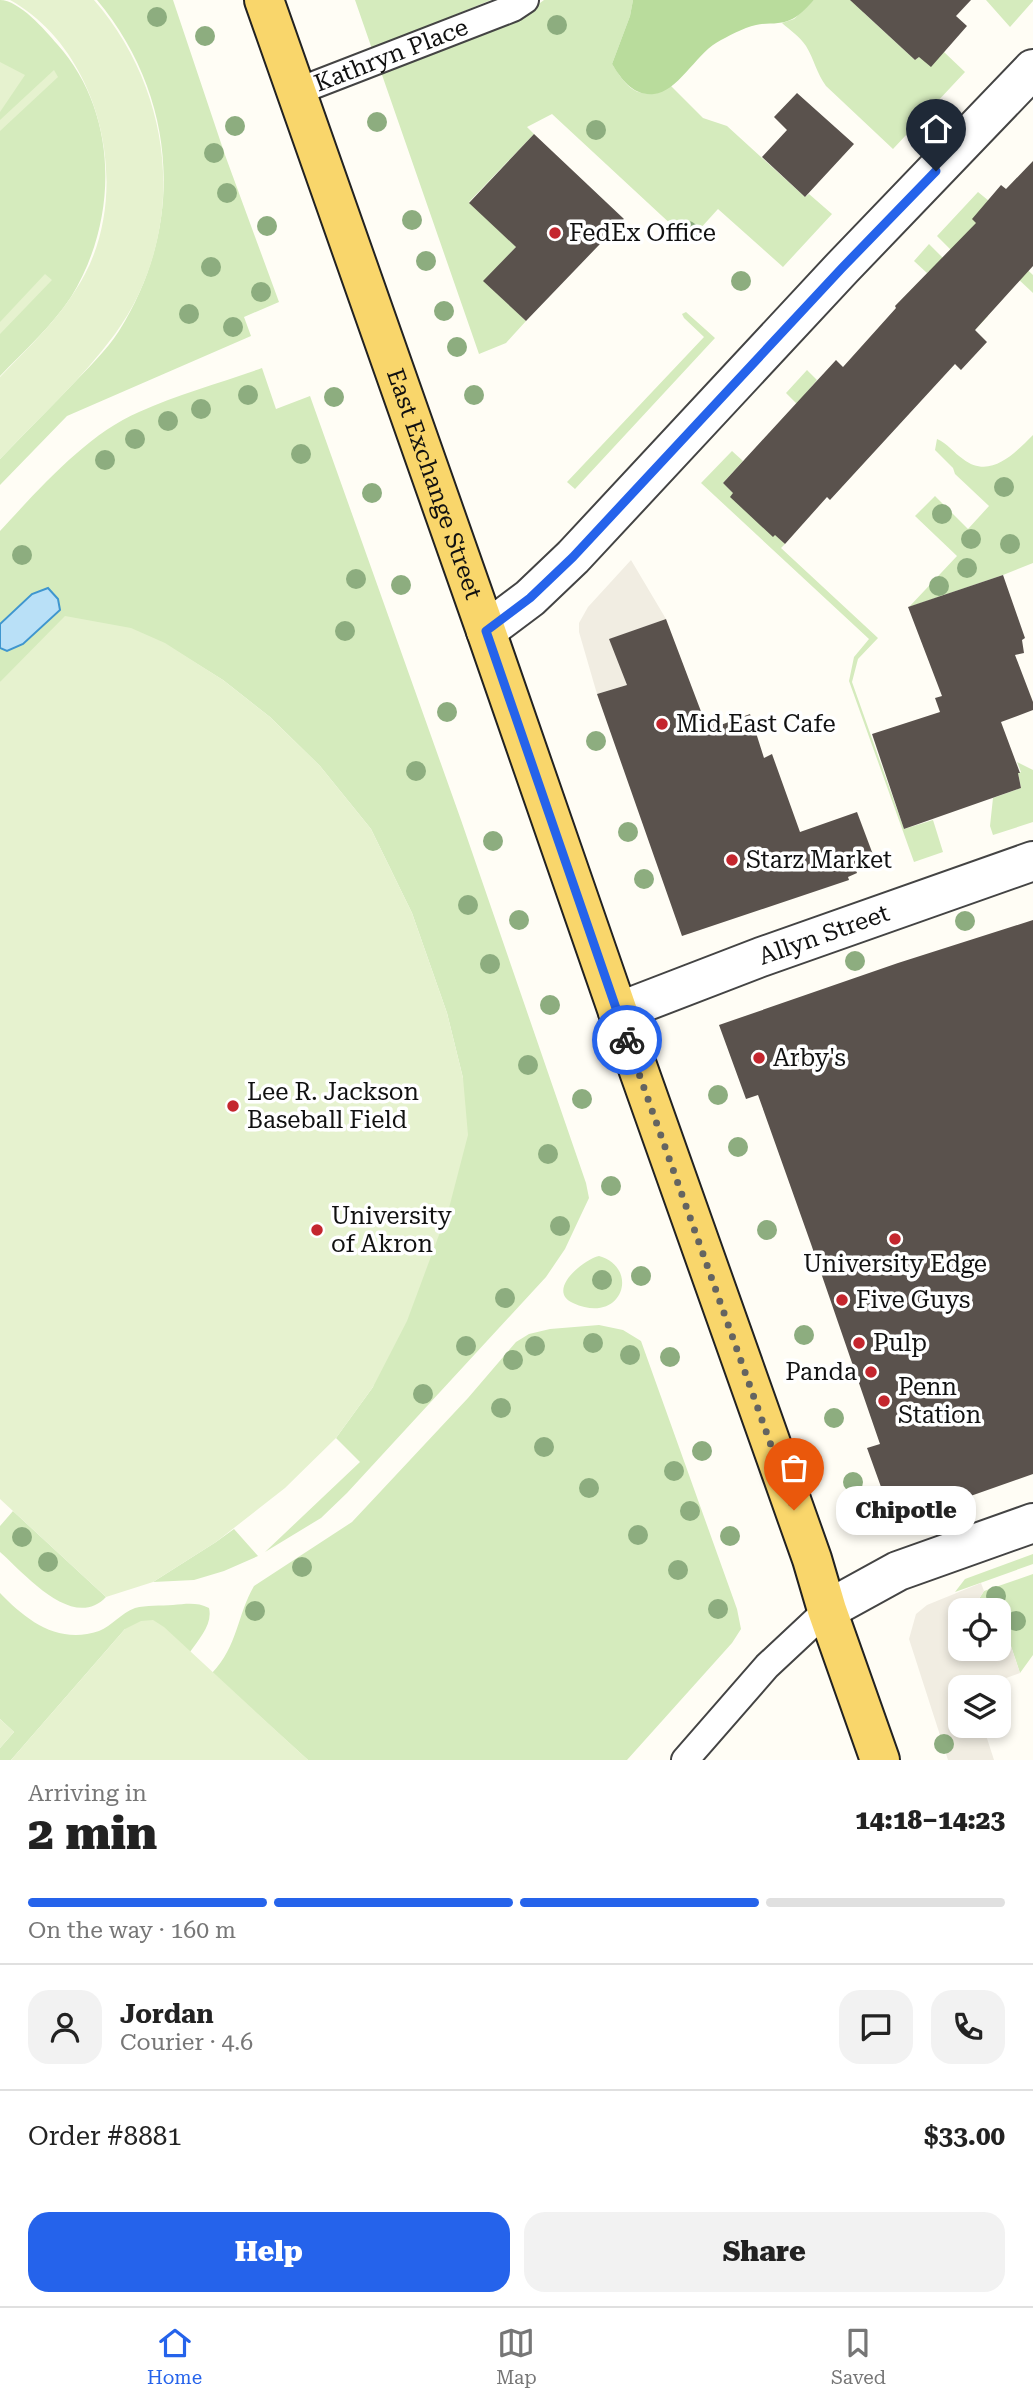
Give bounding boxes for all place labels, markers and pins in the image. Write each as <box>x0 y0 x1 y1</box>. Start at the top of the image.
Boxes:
pin <box>906 99 966 171</box>
place label: FedEx Office <box>569 219 716 247</box>
marker: FedEx Office <box>547 225 563 241</box>
place label: Mid East Cafe <box>676 710 836 738</box>
marker: Mid East Cafe <box>654 716 670 732</box>
place label: Starz Market <box>746 846 892 874</box>
marker: Starz Market <box>724 852 740 868</box>
place label: Arby's <box>773 1044 846 1072</box>
marker: Arby's <box>751 1050 767 1066</box>
place label: Lee R. Jackson Baseball Field <box>247 1078 419 1134</box>
marker: Lee R. Jackson Baseball Field <box>225 1098 241 1114</box>
place label: University of Akron <box>331 1202 453 1258</box>
marker: University of Akron <box>309 1222 325 1238</box>
marker: University Edge <box>887 1231 903 1247</box>
place label: University Edge <box>803 1250 987 1278</box>
place label: Five Guys <box>856 1286 970 1314</box>
marker: Five Guys <box>834 1292 850 1308</box>
place label: Pulp <box>873 1329 927 1357</box>
marker: Pulp <box>851 1335 867 1351</box>
place label: Panda <box>785 1358 857 1386</box>
marker: Panda <box>863 1364 879 1380</box>
place label: Penn Station <box>898 1373 981 1429</box>
marker: Penn Station <box>876 1393 892 1409</box>
pin <box>764 1438 824 1510</box>
callout: Chipotle <box>836 1486 976 1534</box>

